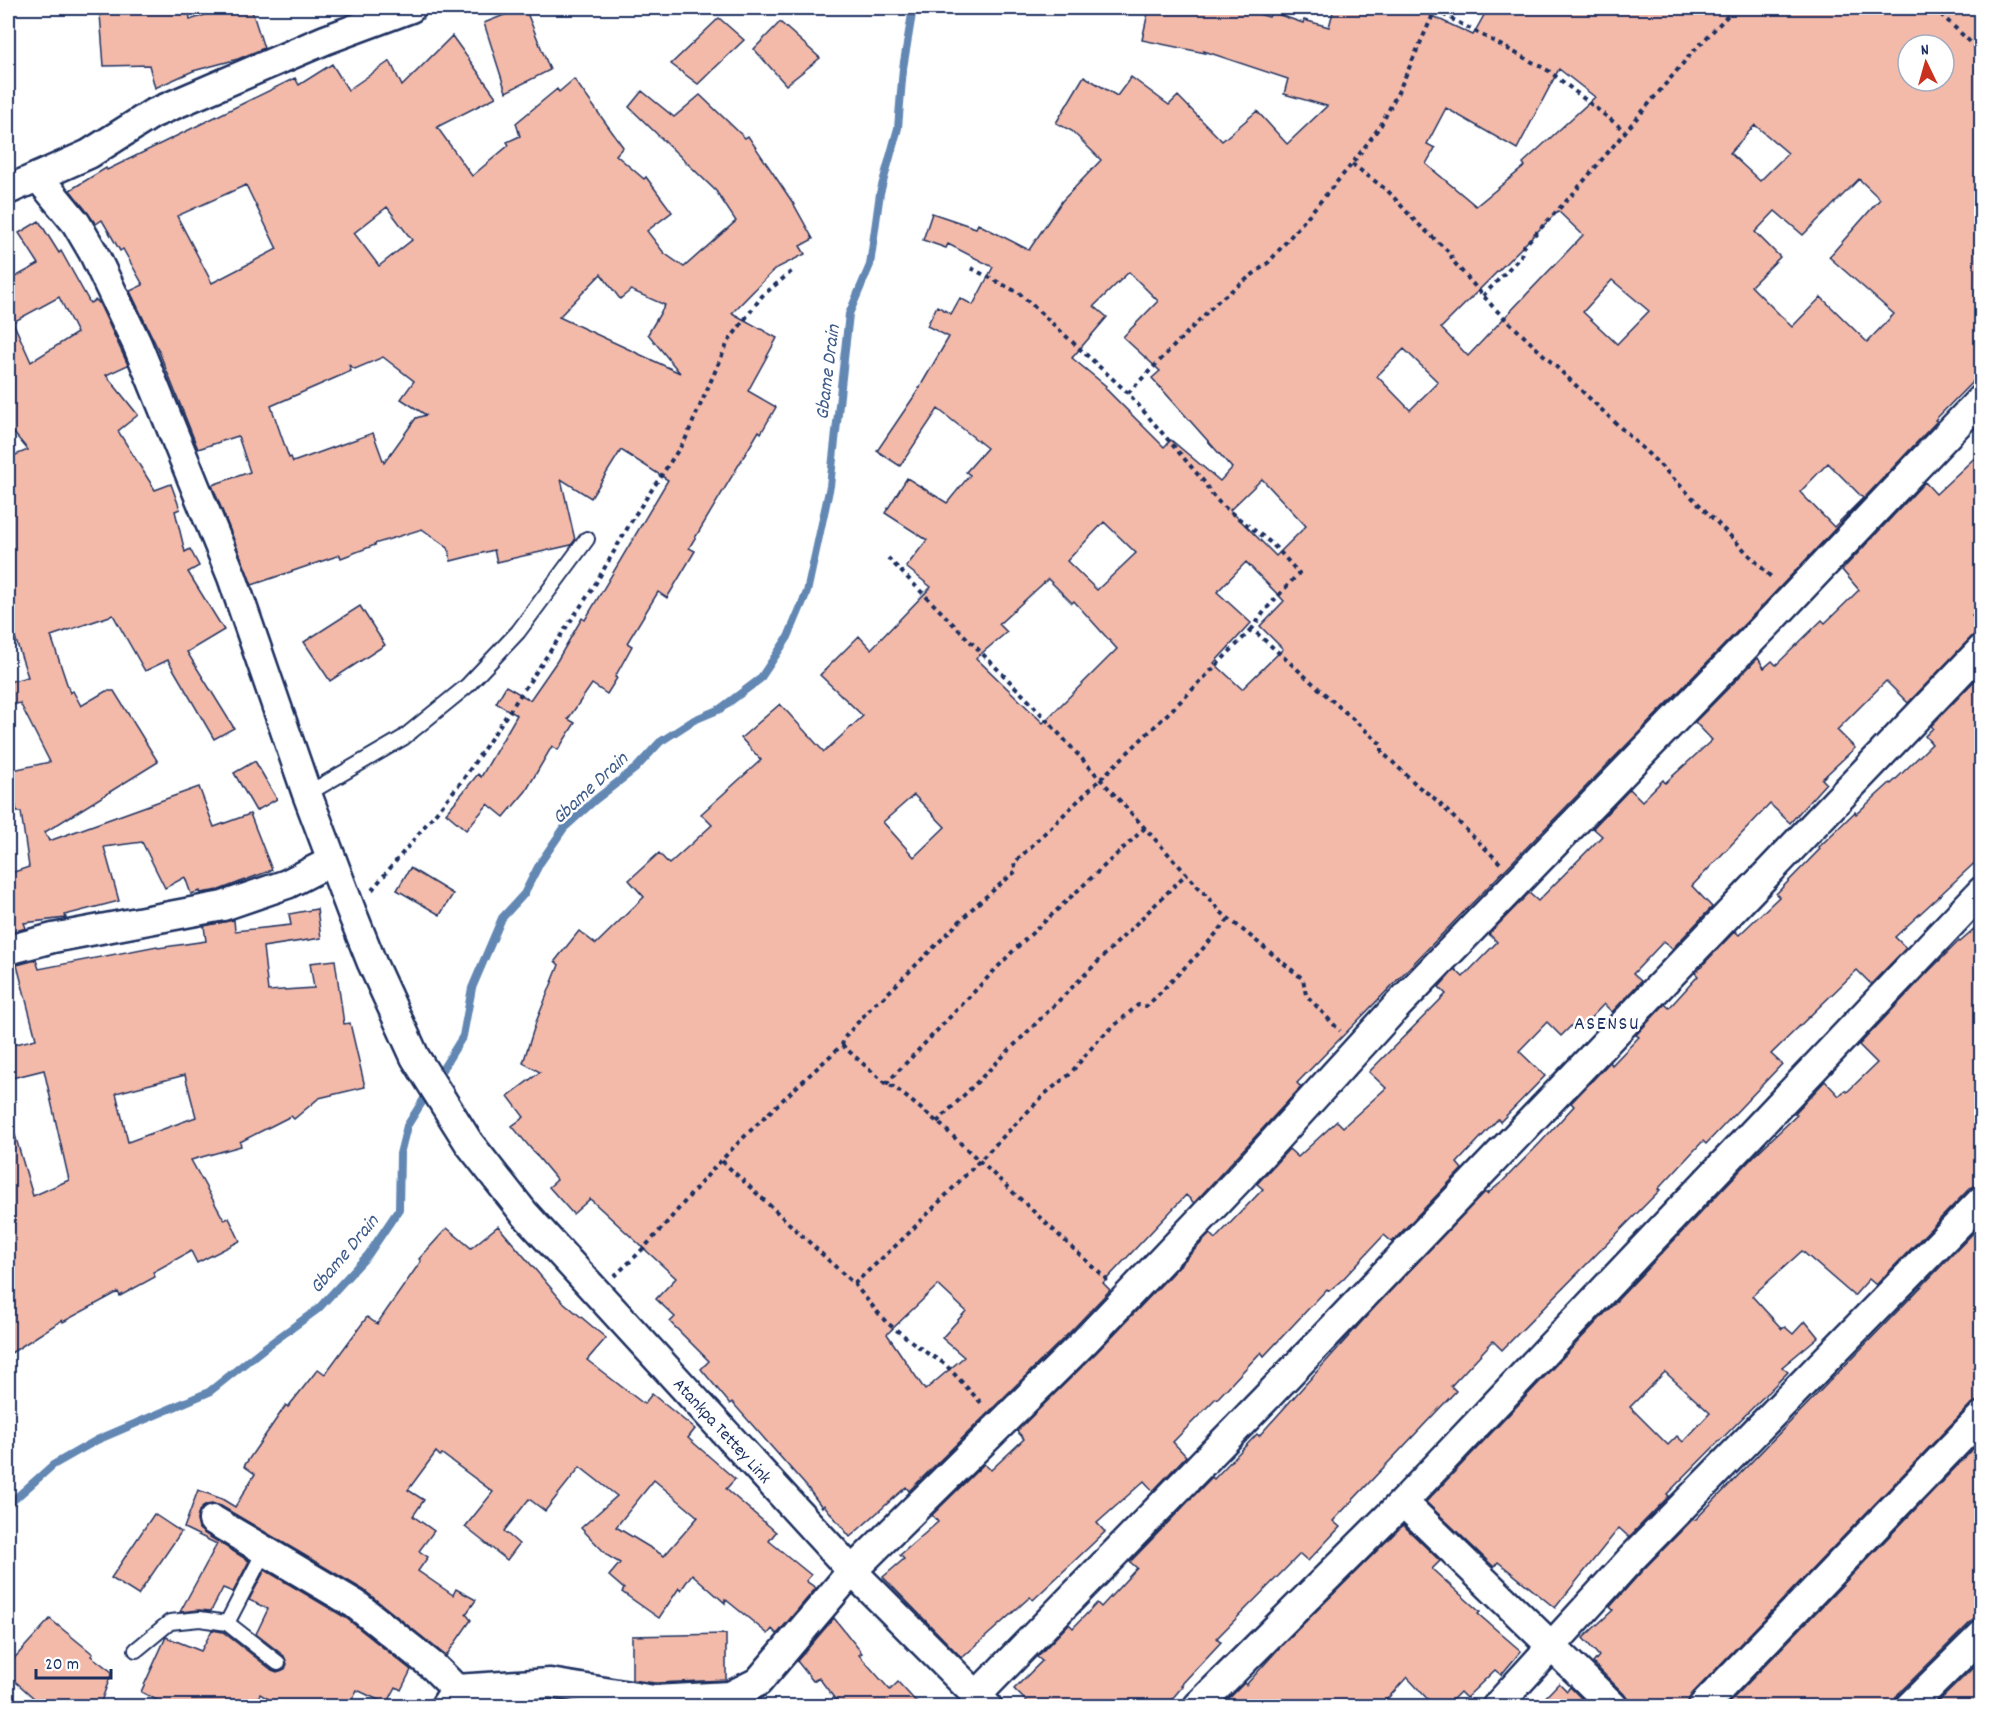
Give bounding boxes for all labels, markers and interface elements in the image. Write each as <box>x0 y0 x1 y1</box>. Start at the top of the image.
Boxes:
north arrow <box>1896 33 1956 93</box>
text: N <box>1920 39 1930 62</box>
water label: Gbame Drain <box>809 323 849 421</box>
water label: Gbame Drain <box>547 746 636 832</box>
district label: ASENSU <box>1574 1011 1640 1039</box>
water label: Gbame Drain <box>304 1209 387 1300</box>
street label: Atankpa Tettey Link <box>666 1373 776 1490</box>
scale bar <box>36 1642 111 1680</box>
text: 20 m <box>45 1653 79 1678</box>

